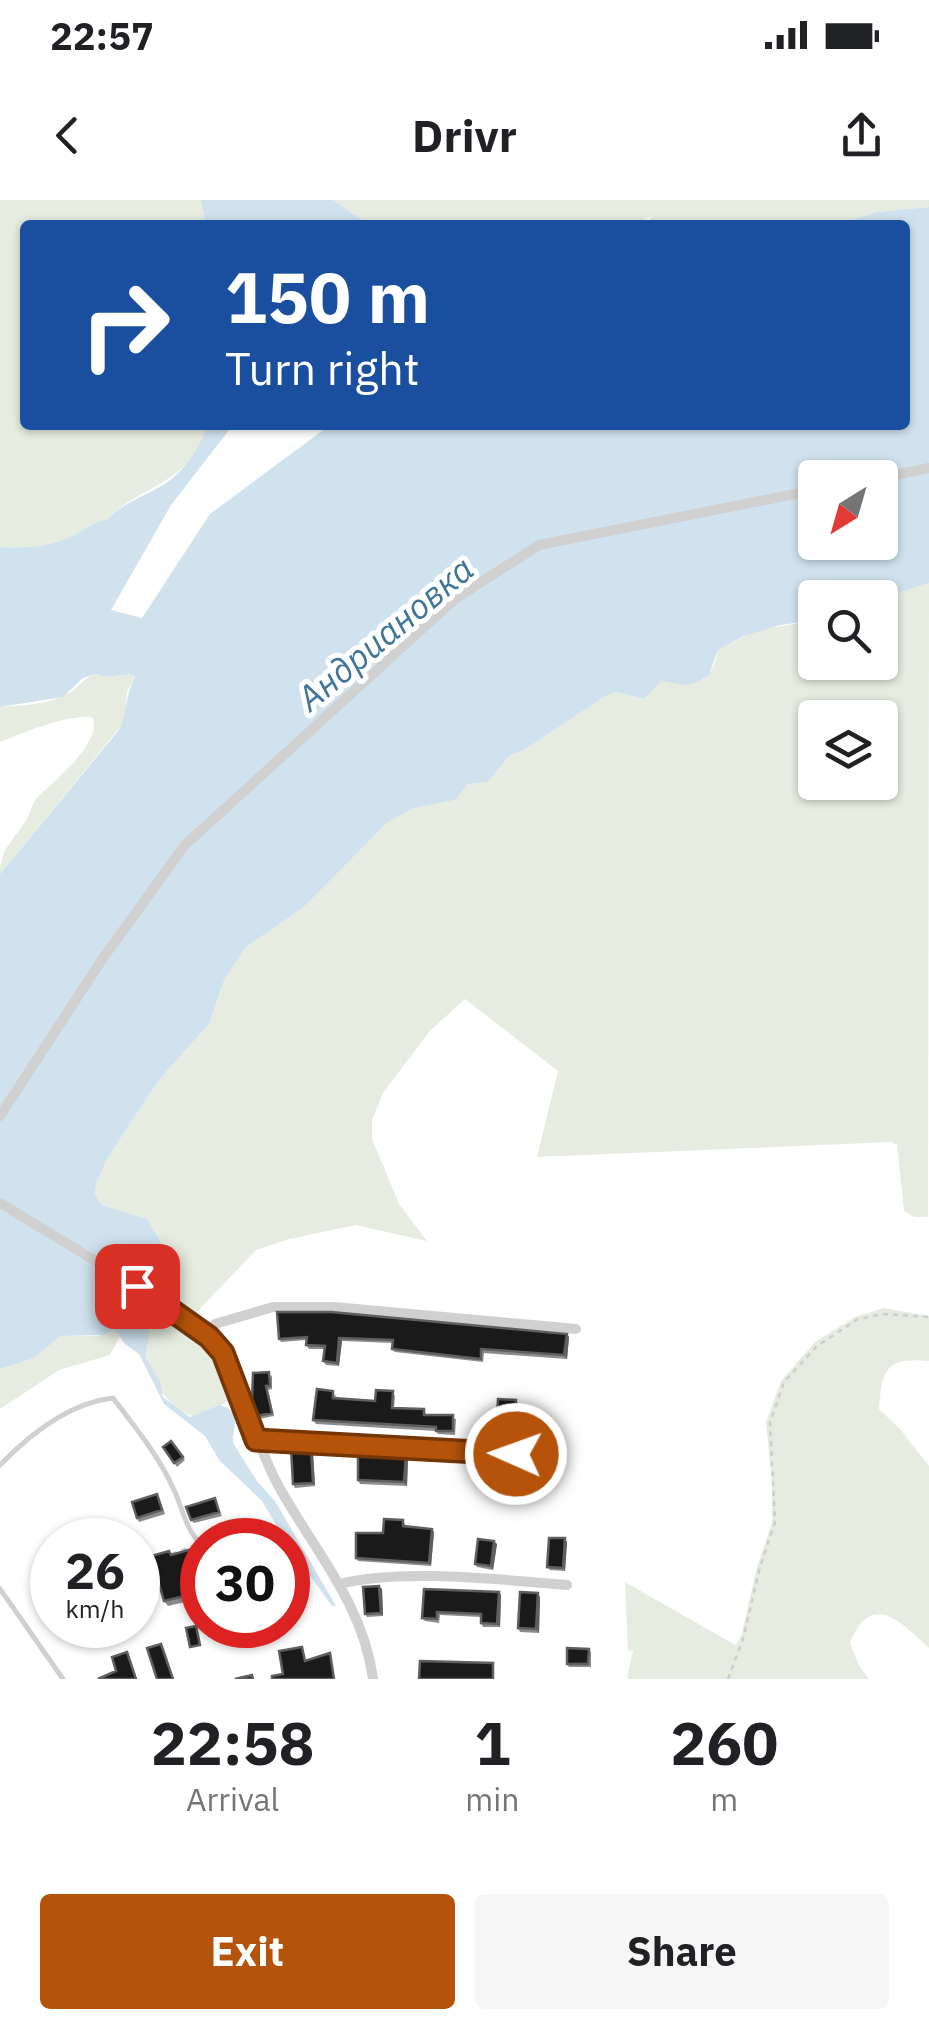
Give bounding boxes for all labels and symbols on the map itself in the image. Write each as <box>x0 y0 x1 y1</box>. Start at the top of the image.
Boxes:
north arrow <box>798 460 898 560</box>
water label: Андриановка <box>286 546 483 721</box>
pin <box>95 1244 180 1329</box>
position arrow <box>464 1402 568 1506</box>
speed limit sign: 30 <box>180 1518 310 1648</box>

